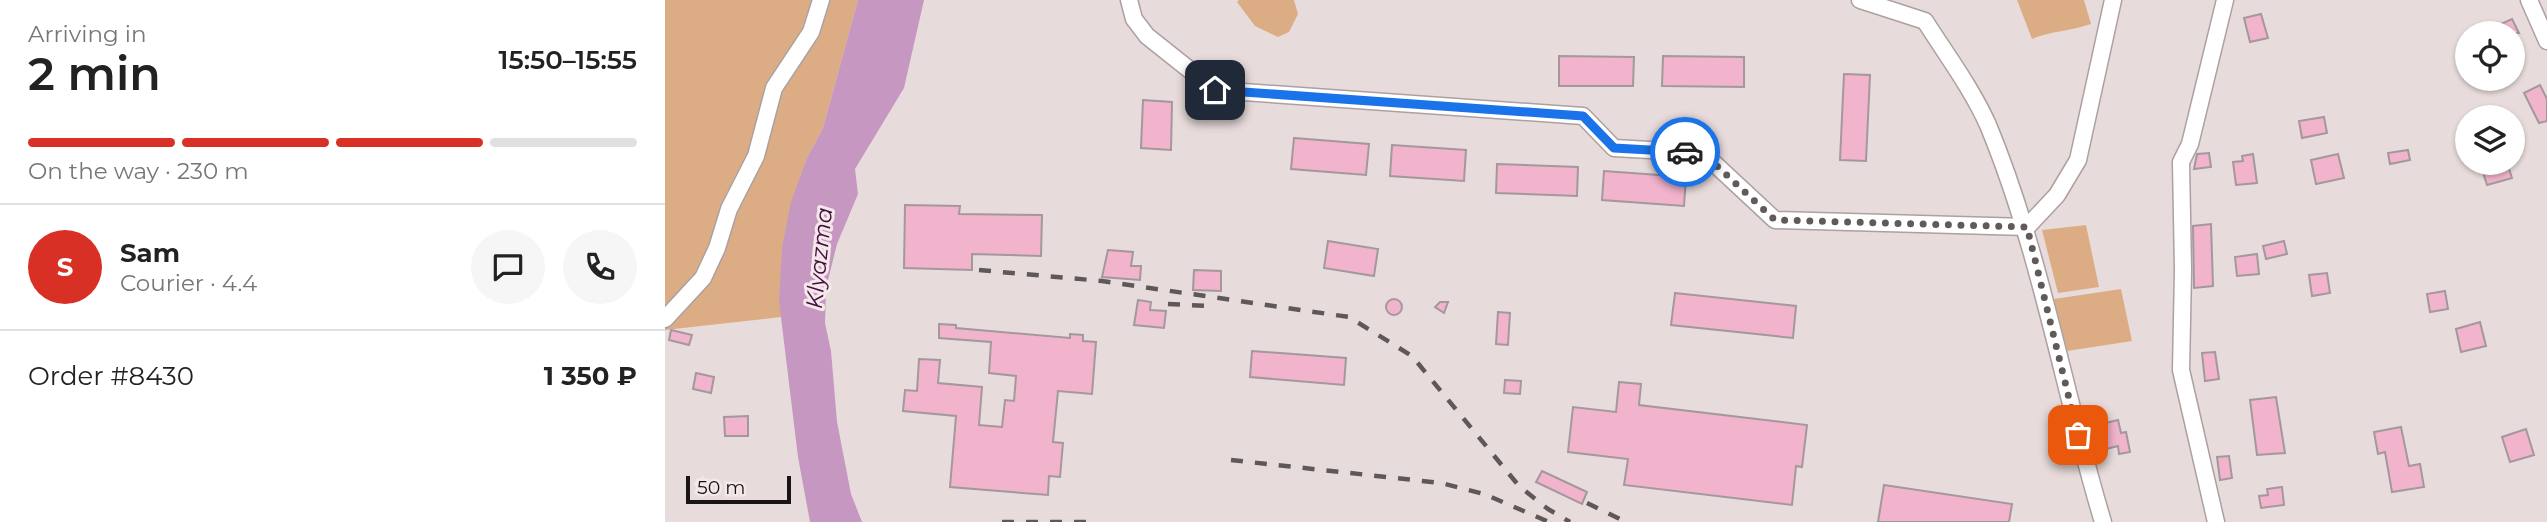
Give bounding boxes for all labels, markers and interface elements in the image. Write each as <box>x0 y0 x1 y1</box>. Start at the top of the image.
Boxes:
text: Arriving in <box>28 20 147 48</box>
map controls <box>2455 21 2525 175</box>
button: locate <box>2455 21 2525 91</box>
text: 15:50–15:55 <box>499 44 637 76</box>
text: 2 min <box>28 45 161 102</box>
pin <box>1185 60 1245 120</box>
icon: home <box>1196 71 1234 109</box>
button: layers <box>2455 105 2525 175</box>
courier <box>1650 117 1720 187</box>
icon: car <box>1666 133 1704 171</box>
text: On the way · 230 m <box>28 157 249 185</box>
water label: Klyazma <box>800 206 838 310</box>
button: chat <box>471 230 545 304</box>
button: phone <box>563 230 637 304</box>
text: Sam <box>120 237 180 269</box>
text: S <box>57 251 73 283</box>
text: Courier · 4.4 <box>120 269 257 297</box>
text: Order #8430 <box>28 360 194 392</box>
text: 1 350 ₽ <box>544 360 637 392</box>
pin <box>2048 405 2108 465</box>
icon: bag <box>2059 416 2097 454</box>
scale bar <box>686 473 791 505</box>
text: 50 m <box>697 476 745 499</box>

